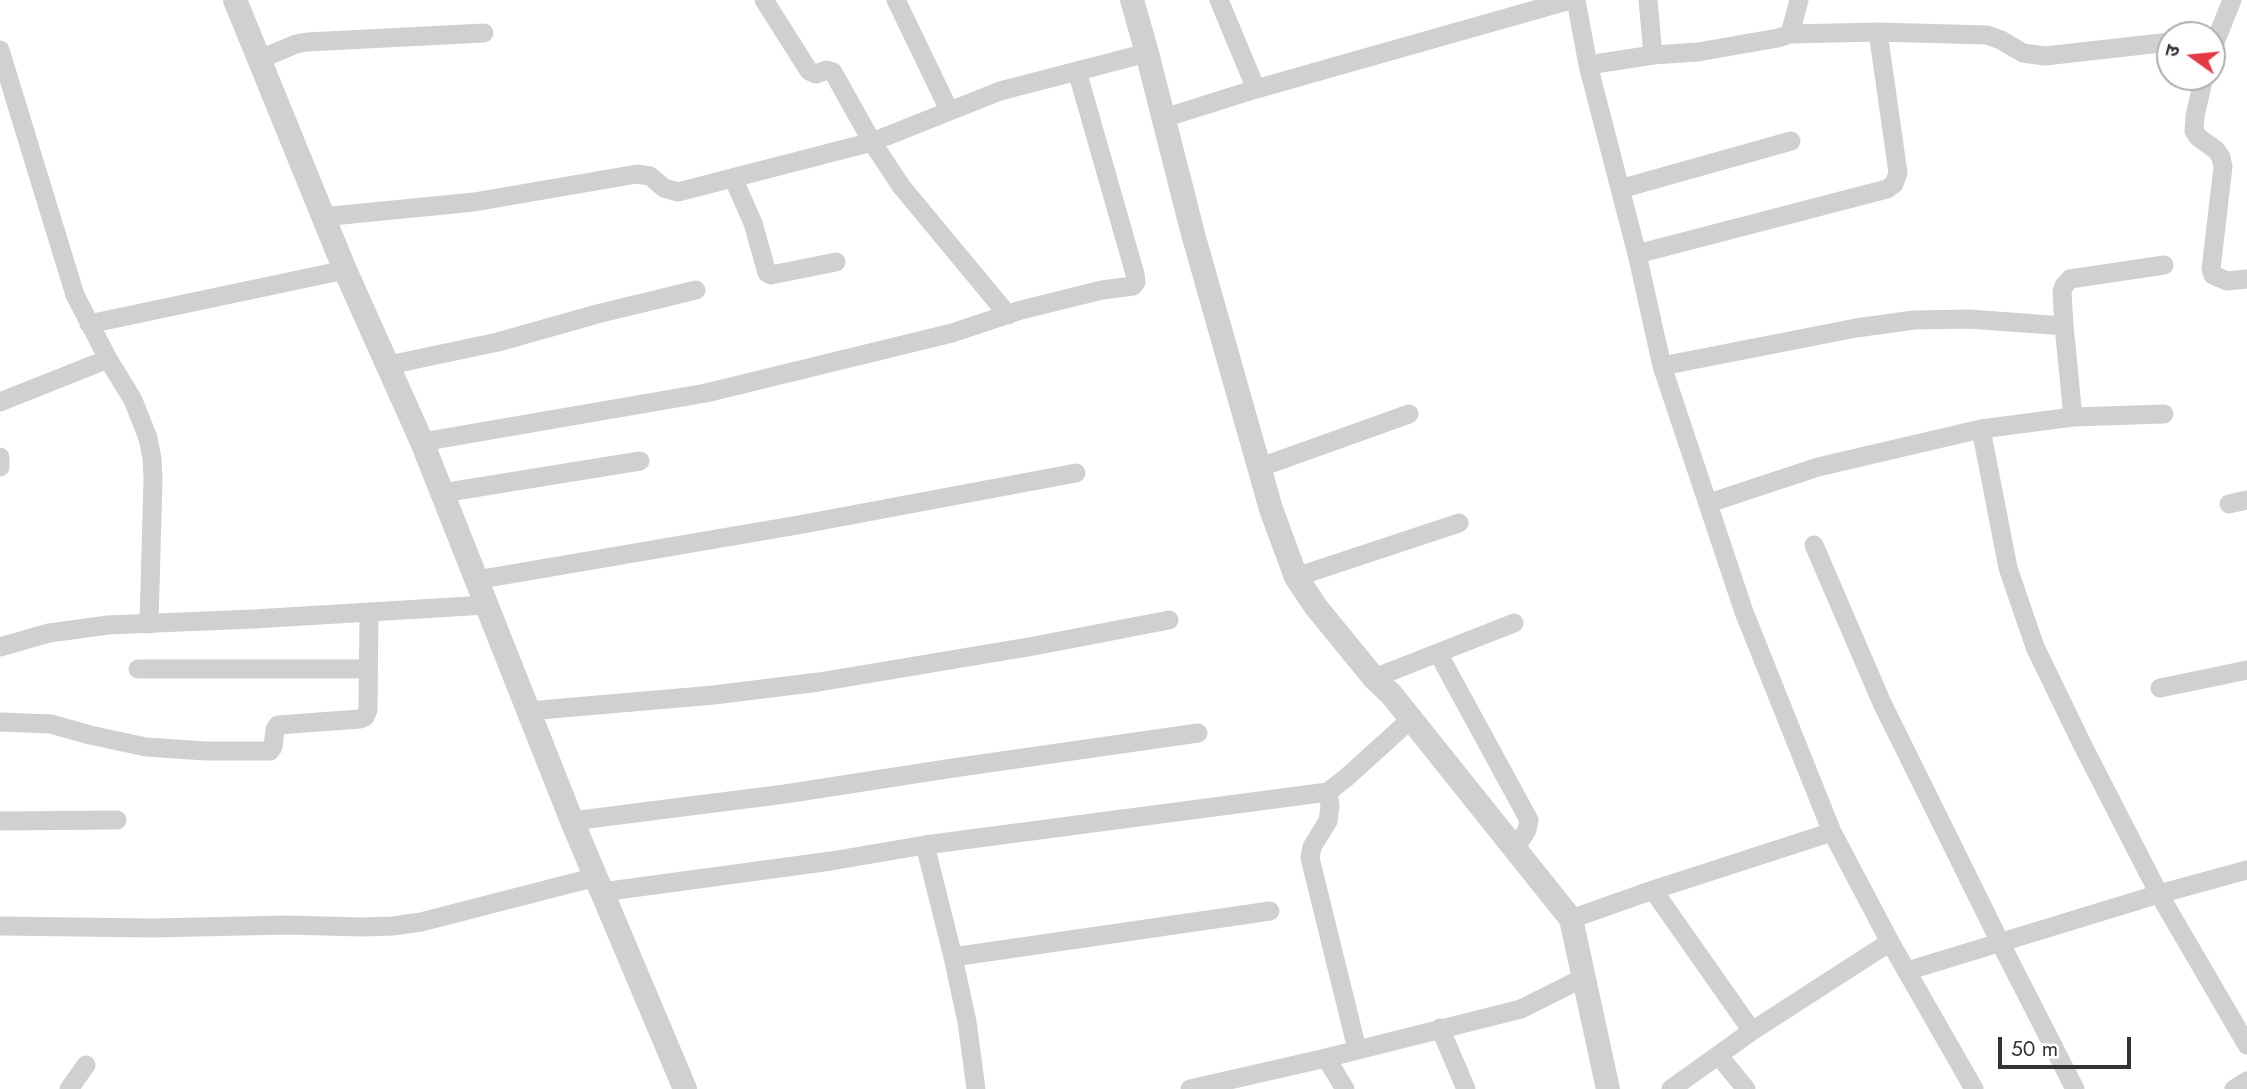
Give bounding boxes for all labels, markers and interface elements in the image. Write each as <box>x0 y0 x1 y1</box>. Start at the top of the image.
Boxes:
north arrow <box>2156 21 2226 91</box>
text: उ <box>2158 42 2187 60</box>
scale bar <box>2002 1023 2135 1066</box>
text: 50 m <box>2011 1034 2058 1064</box>

